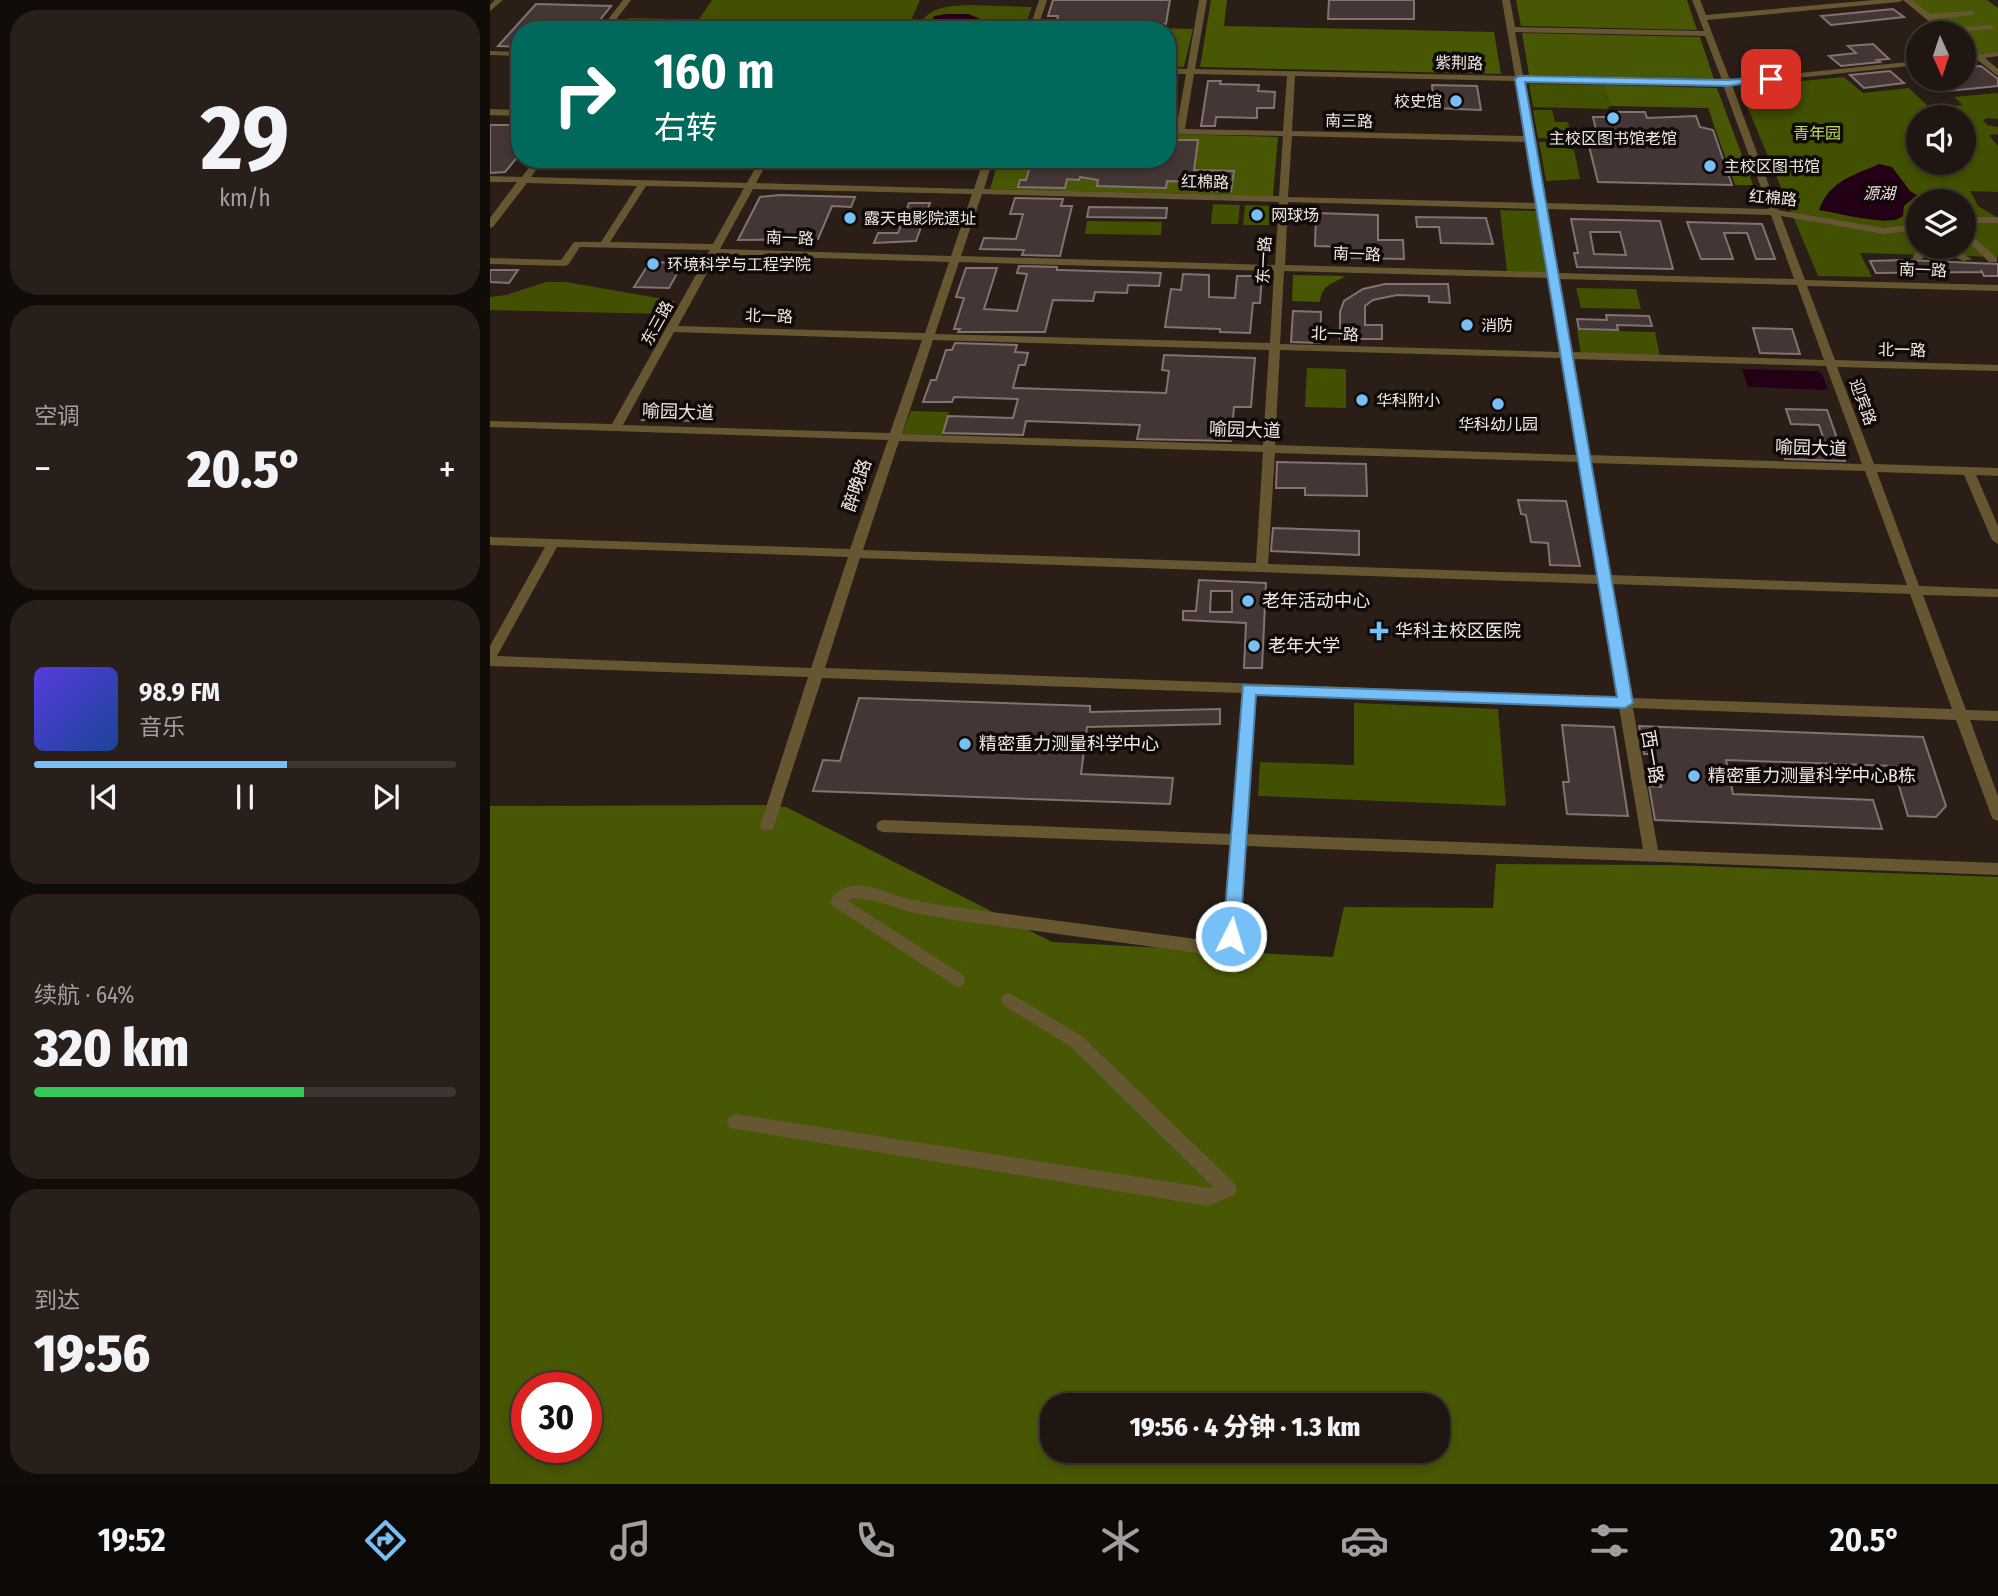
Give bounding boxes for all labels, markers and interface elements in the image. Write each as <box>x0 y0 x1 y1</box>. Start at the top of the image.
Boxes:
north arrow <box>1906 21 1976 91</box>
map controls <box>1906 21 1976 259</box>
text: 160 m <box>654 42 775 101</box>
icon: right <box>539 49 630 140</box>
pin <box>1741 49 1801 109</box>
street label: 紫荆路 <box>1435 53 1483 73</box>
icon: arrive <box>1752 60 1790 98</box>
text: 29 <box>201 84 289 193</box>
place label: 校史馆 <box>1394 92 1442 111</box>
marker: 校史馆 <box>1448 93 1464 109</box>
button: sound <box>1906 105 1976 175</box>
text: 右转 <box>654 109 718 147</box>
marker: 主校区图书馆老馆 <box>1605 110 1621 126</box>
street label: 南三路 <box>1325 111 1373 131</box>
park label: 青年园 <box>1793 124 1841 143</box>
place label: 主校区图书馆老馆 <box>1549 129 1677 148</box>
place label: 主校区图书馆 <box>1724 157 1820 176</box>
marker: 主校区图书馆 <box>1702 158 1718 174</box>
street label: 红棉路 <box>1181 172 1229 192</box>
text: km/h <box>219 184 271 212</box>
water label: 源湖 <box>1863 184 1898 203</box>
street label: 红棉路 <box>1748 186 1798 210</box>
button: layers <box>1906 189 1976 259</box>
place label: 网球场 <box>1271 206 1319 225</box>
marker: 网球场 <box>1249 207 1265 223</box>
place label: 露天电影院遗址 <box>864 209 976 228</box>
marker: 露天电影院遗址 <box>842 210 858 226</box>
street label: 南一路 <box>766 228 814 248</box>
street label: 东一路 <box>1253 236 1275 284</box>
street label: 南一路 <box>1333 244 1381 264</box>
place label: 环境科学与工程学院 <box>667 255 811 274</box>
marker: 环境科学与工程学院 <box>645 256 661 272</box>
street label: 南一路 <box>1899 260 1947 280</box>
street label: 东三路 <box>637 297 677 349</box>
street label: 北一路 <box>745 306 793 326</box>
place label: 消防 <box>1481 316 1513 335</box>
marker: 消防 <box>1459 317 1475 333</box>
street label: 北一路 <box>1311 324 1359 344</box>
street label: 北一路 <box>1878 340 1926 360</box>
street label: 迎宾路 <box>1846 376 1880 428</box>
place label: 华科附小 <box>1376 391 1440 410</box>
marker: 华科附小 <box>1354 392 1370 408</box>
marker: 华科幼儿园 <box>1490 396 1506 412</box>
street label: 喻园大道 <box>642 400 714 424</box>
text: 空调 <box>34 402 80 430</box>
place label: 华科幼儿园 <box>1458 415 1538 434</box>
street label: 喻园大道 <box>1209 418 1281 442</box>
street label: 喻园大道 <box>1775 436 1847 460</box>
text: 20.5° <box>187 438 303 501</box>
text: − <box>34 446 51 492</box>
text: + <box>439 446 456 492</box>
street label: 醉晚路 <box>838 456 876 514</box>
place label: 老年活动中心 <box>1262 590 1370 612</box>
marker: 老年活动中心 <box>1240 593 1256 609</box>
place label: 华科主校区医院 <box>1395 620 1521 642</box>
marker: 华科主校区医院 <box>1369 621 1389 641</box>
place label: 老年大学 <box>1268 635 1340 657</box>
marker: 老年大学 <box>1246 638 1262 654</box>
text: 98.9 FM <box>139 677 220 708</box>
text: 音乐 <box>139 713 185 741</box>
street label: 西一路 <box>1636 729 1668 785</box>
place label: 精密重力测量科学中心 <box>979 733 1159 755</box>
marker: 精密重力测量科学中心 <box>957 736 973 752</box>
place label: 精密重力测量科学中心B栋 <box>1708 765 1916 787</box>
marker: 精密重力测量科学中心B栋 <box>1686 768 1702 784</box>
icon: previous <box>85 778 123 816</box>
icon: pause <box>226 778 264 816</box>
icon: next <box>367 778 405 816</box>
position arrow <box>1194 899 1268 973</box>
text: 续航 · 64% <box>34 981 135 1009</box>
text: 320 km <box>34 1017 189 1080</box>
text: 到达 <box>34 1286 80 1314</box>
text: 19:56 <box>34 1322 150 1385</box>
speed limit sign: 30 <box>511 1372 602 1463</box>
text: 19:56 · 4 分钟 · 1.3 km <box>1130 1412 1360 1443</box>
icon: directions <box>361 1516 410 1565</box>
icon: music <box>606 1516 655 1565</box>
icon: phone <box>851 1516 900 1565</box>
icon: climate <box>1096 1516 1145 1565</box>
icon: car <box>1340 1516 1389 1565</box>
icon: filters <box>1585 1516 1634 1565</box>
text: 19:52 <box>98 1521 166 1559</box>
text: 20.5° <box>1830 1521 1900 1559</box>

